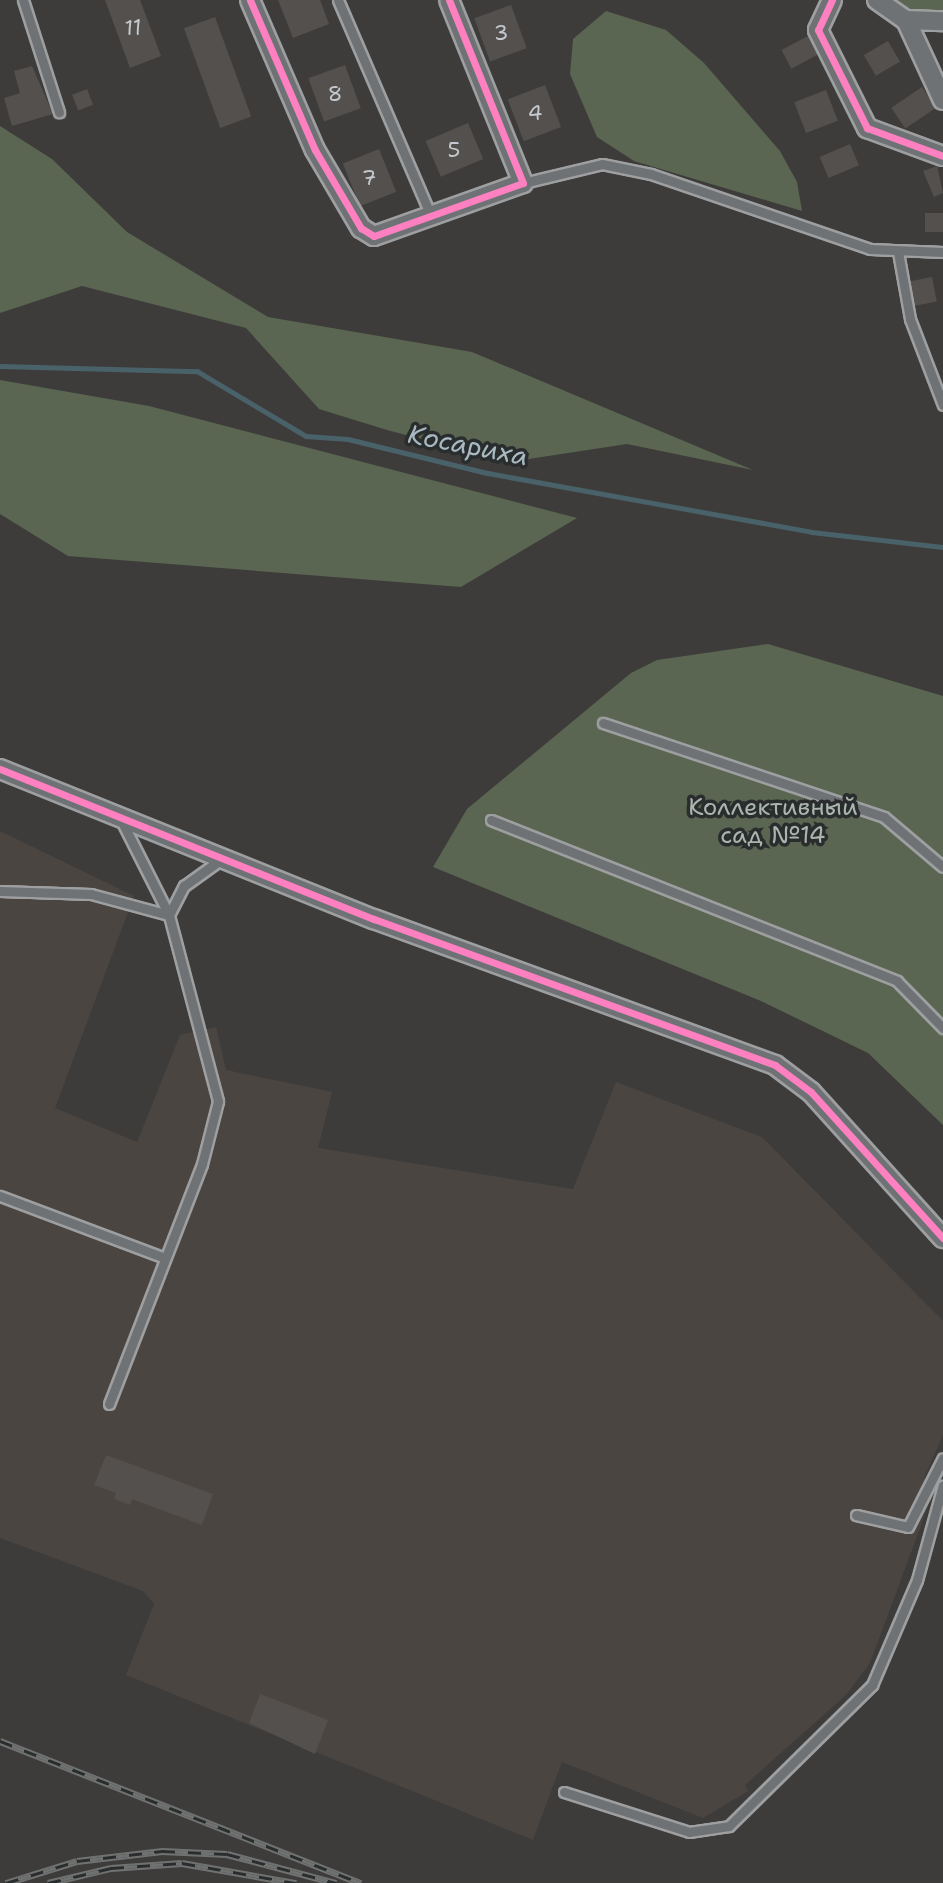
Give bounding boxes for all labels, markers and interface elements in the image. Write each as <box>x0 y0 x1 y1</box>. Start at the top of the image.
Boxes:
house number: 11 <box>125 15 141 41</box>
house number: 3 <box>494 20 508 46</box>
house number: 8 <box>328 81 342 107</box>
house number: 4 <box>528 100 542 126</box>
house number: 5 <box>448 137 460 163</box>
house number: 7 <box>362 165 376 191</box>
water label: Косариха <box>405 418 531 472</box>
park label: Коллективный сад №14 <box>688 794 858 850</box>

